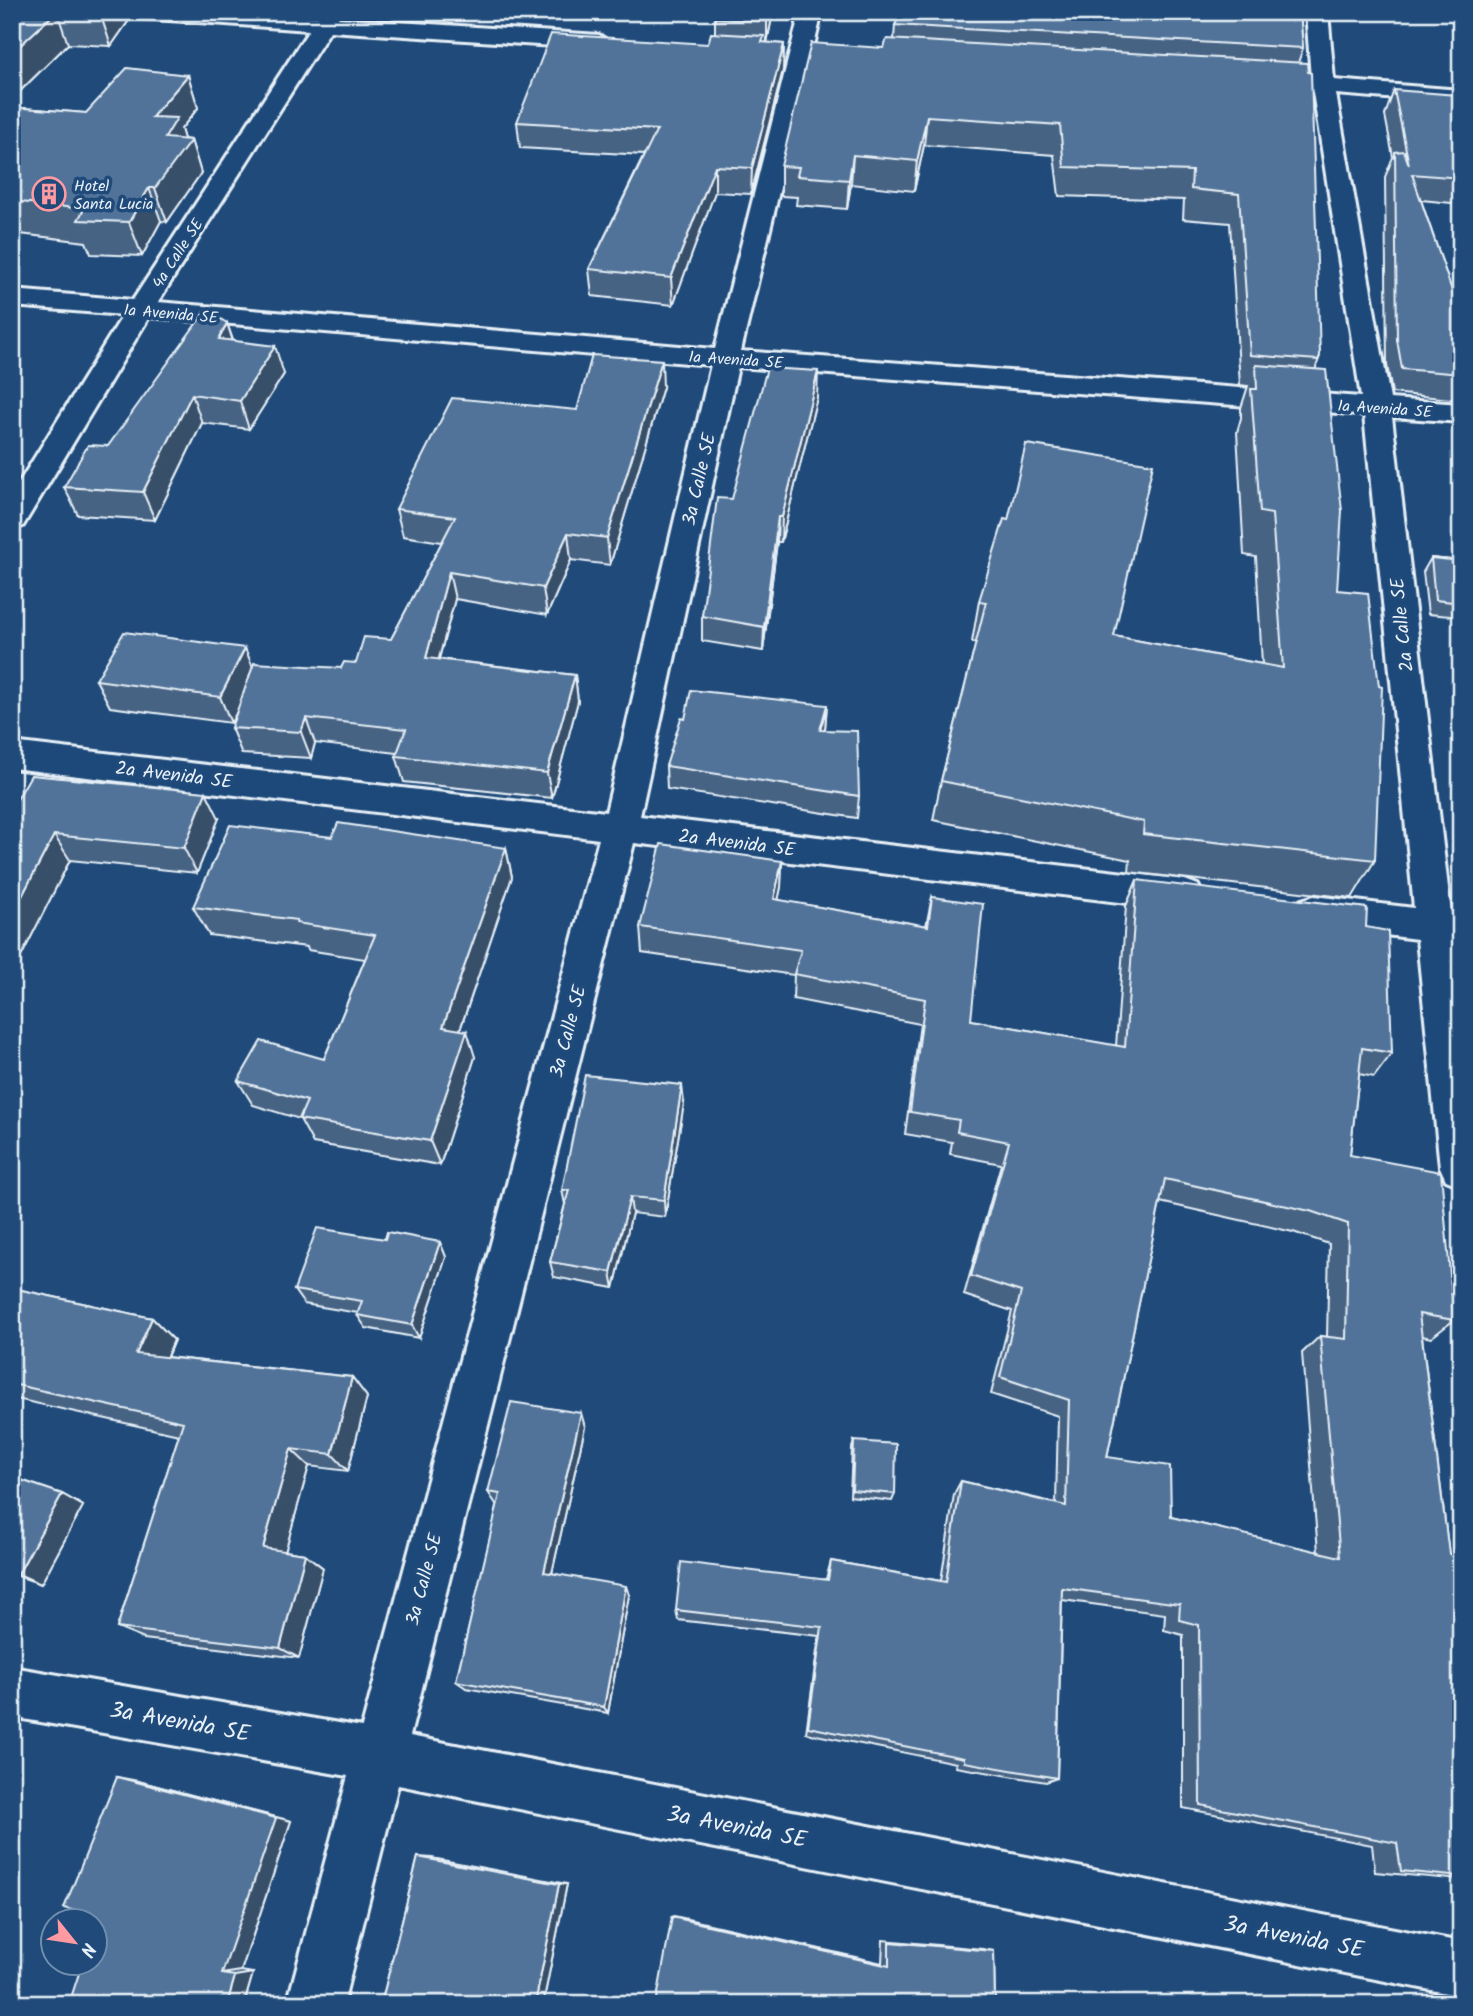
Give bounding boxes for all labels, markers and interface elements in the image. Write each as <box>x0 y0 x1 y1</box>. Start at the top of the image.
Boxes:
place label: Hotel Santa Lucia <box>74 174 154 217</box>
building icon: Hotel Santa Lucia <box>30 175 68 213</box>
street label: 4a Calle SE <box>146 213 211 294</box>
street label: 1a Avenida SE <box>123 298 220 331</box>
street label: 1a Avenida SE <box>688 345 785 376</box>
street label: 1a Avenida SE <box>1337 394 1434 425</box>
street label: 3a Calle SE <box>675 429 725 529</box>
street label: 2a Calle SE <box>1383 575 1423 673</box>
street label: 2a Avenida SE <box>114 754 235 798</box>
street label: 2a Avenida SE <box>677 822 798 866</box>
street label: 3a Calle SE <box>542 981 596 1081</box>
street label: 3a Calle SE <box>398 1529 452 1629</box>
street label: 3a Avenida SE <box>107 1693 253 1753</box>
street label: 3a Avenida SE <box>663 1797 810 1859</box>
street label: 3a Avenida SE <box>1220 1907 1367 1969</box>
north arrow <box>38 1908 108 1978</box>
text: N <box>71 1937 103 1962</box>

